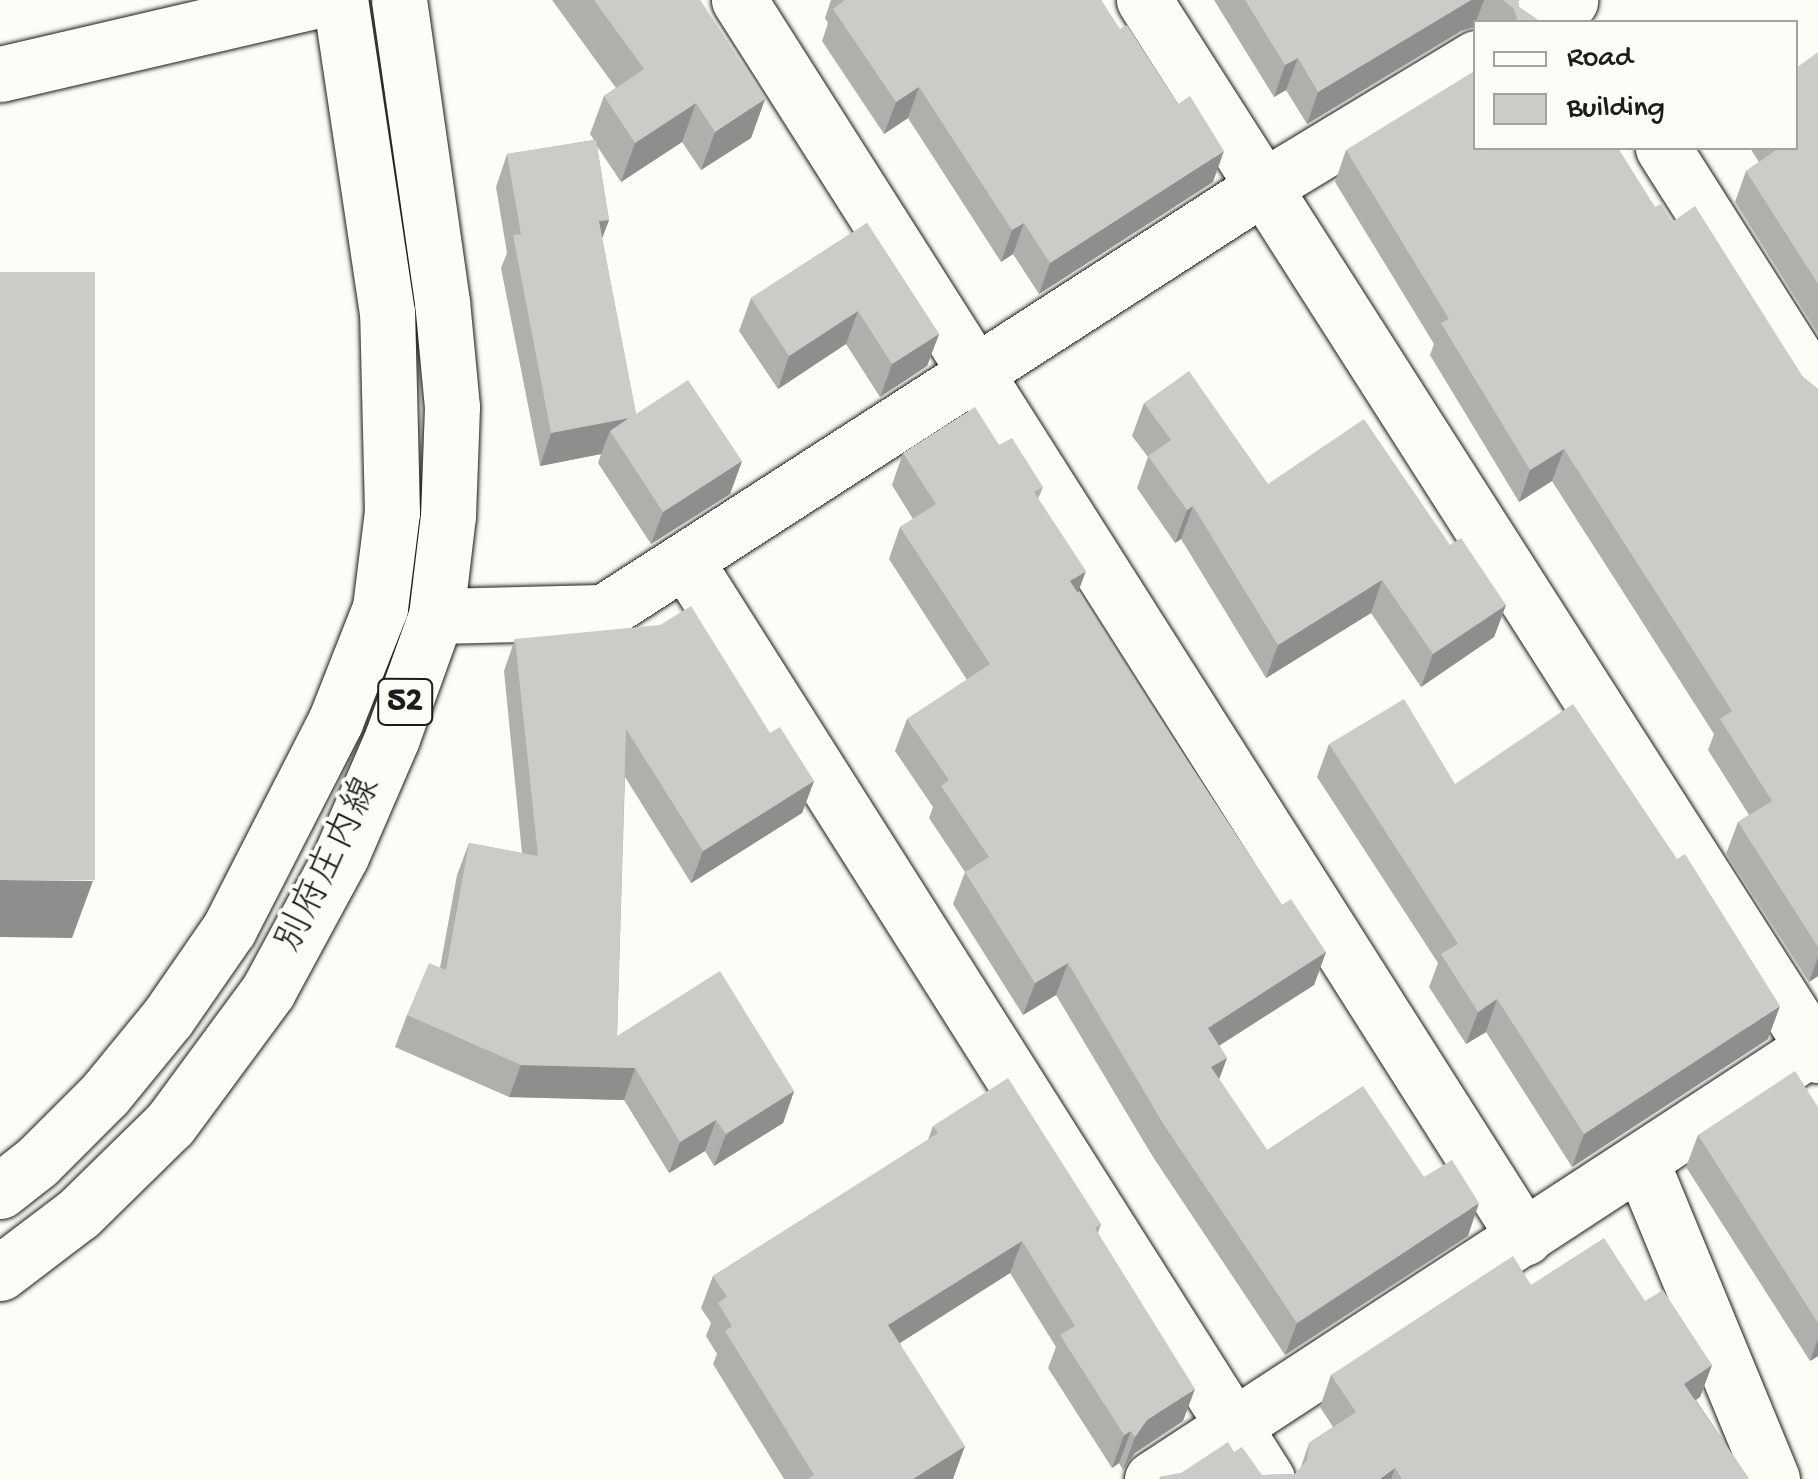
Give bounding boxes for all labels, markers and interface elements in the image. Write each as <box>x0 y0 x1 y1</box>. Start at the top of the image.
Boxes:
legend <box>1473 20 1798 150</box>
text: Road <box>1567 42 1633 77</box>
text: Building <box>1567 92 1665 127</box>
road number: 52 <box>375 672 435 732</box>
street label: 別府庄内線 <box>269 771 393 961</box>

